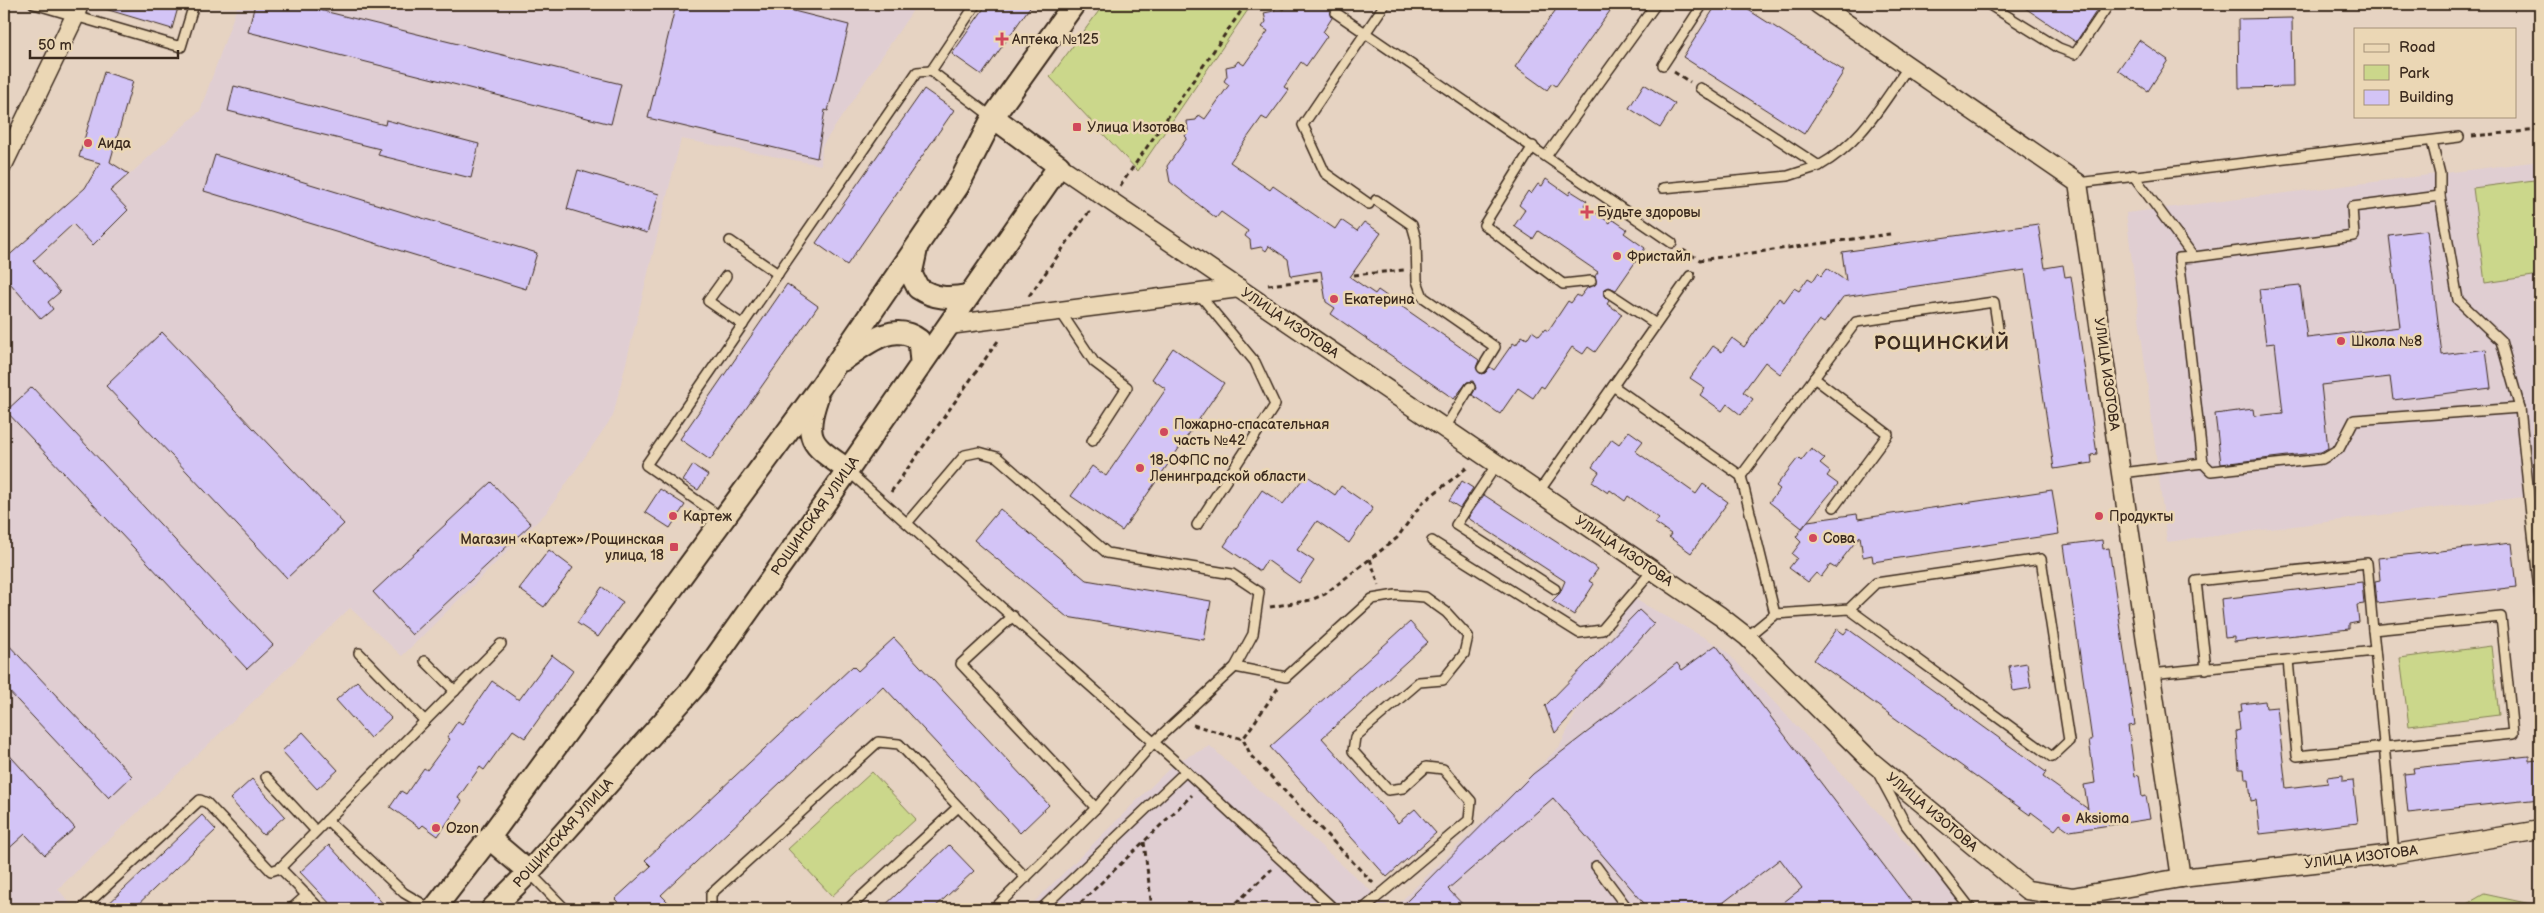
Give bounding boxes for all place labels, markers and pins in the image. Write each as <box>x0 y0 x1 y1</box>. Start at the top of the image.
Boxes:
place label: Аптека №125 <box>1011 31 1099 48</box>
marker: Аптека №125 <box>996 33 1008 45</box>
place label: Улица Изотова <box>1087 119 1186 136</box>
marker: Улица Изотова <box>1071 121 1083 133</box>
place label: Аида <box>97 135 132 152</box>
marker: Аида <box>82 137 94 149</box>
place label: Будьте здоровы <box>1597 204 1701 221</box>
marker: Будьте здоровы <box>1581 206 1593 218</box>
place label: Фристайл <box>1627 248 1691 265</box>
marker: Фристайл <box>1611 250 1623 262</box>
place label: Екатерина <box>1344 291 1416 308</box>
marker: Екатерина <box>1328 293 1340 305</box>
place label: Школа №8 <box>2351 333 2422 350</box>
marker: Школа №8 <box>2335 335 2347 347</box>
place label: Пожарно-спасательная часть №42 <box>1174 416 1329 449</box>
marker: Пожарно-спасательная часть №42 <box>1158 426 1170 438</box>
place label: 18-ОФПС по Ленинградской области <box>1149 452 1306 485</box>
marker: 18-ОФПС по Ленинградской области <box>1134 462 1146 474</box>
place label: Картеж <box>683 508 732 525</box>
place label: Продукты <box>2109 508 2173 525</box>
marker: Картеж <box>667 510 679 522</box>
marker: Продукты <box>2093 510 2105 522</box>
place label: Сова <box>1823 530 1856 547</box>
place label: Магазин «Картеж»/Рощинская улица, 18 <box>460 531 664 564</box>
marker: Сова <box>1807 532 1819 544</box>
marker: Магазин «Картеж»/Рощинская улица, 18 <box>668 541 680 553</box>
place label: Aksioma <box>2076 810 2129 827</box>
marker: Aksioma <box>2060 812 2072 824</box>
place label: Ozon <box>446 820 479 837</box>
marker: Ozon <box>430 822 442 834</box>

